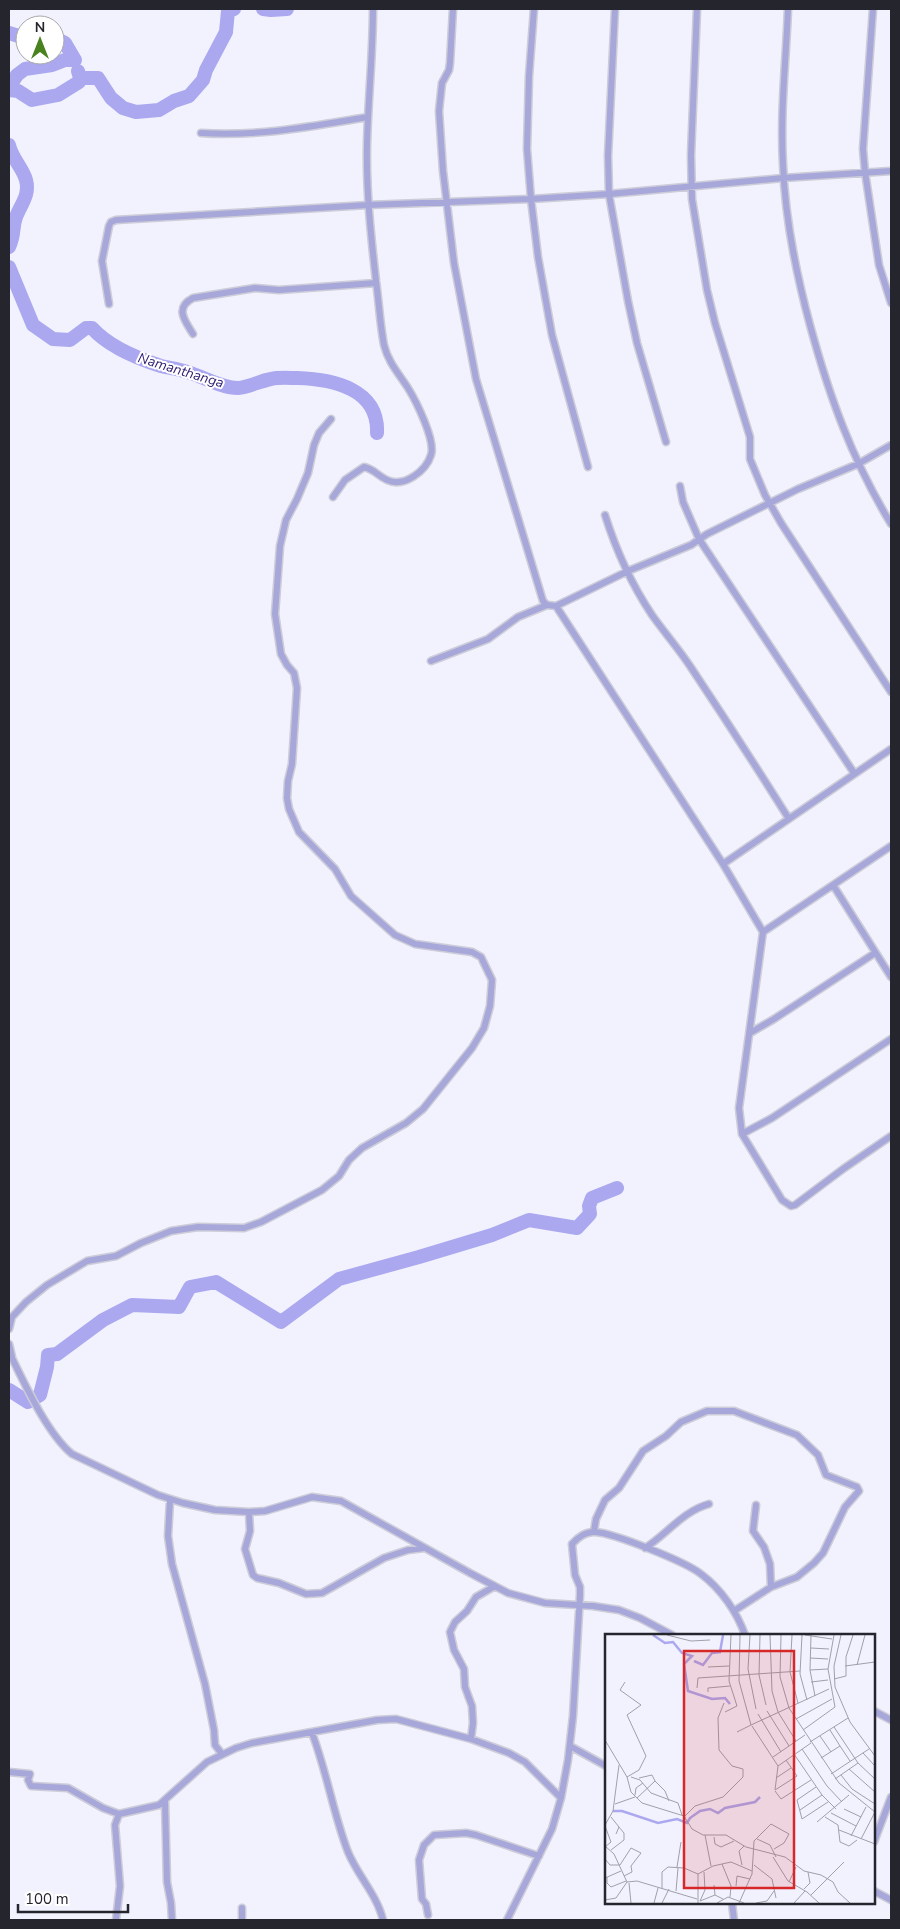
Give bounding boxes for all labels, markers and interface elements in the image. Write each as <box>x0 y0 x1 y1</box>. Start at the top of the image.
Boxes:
north arrow <box>15 15 65 65</box>
text: N <box>35 18 45 37</box>
water label: Namanthanga <box>136 348 226 393</box>
inset map <box>605 1634 875 1904</box>
scale bar <box>18 1882 128 1914</box>
text: 100 m <box>25 1889 69 1909</box>

